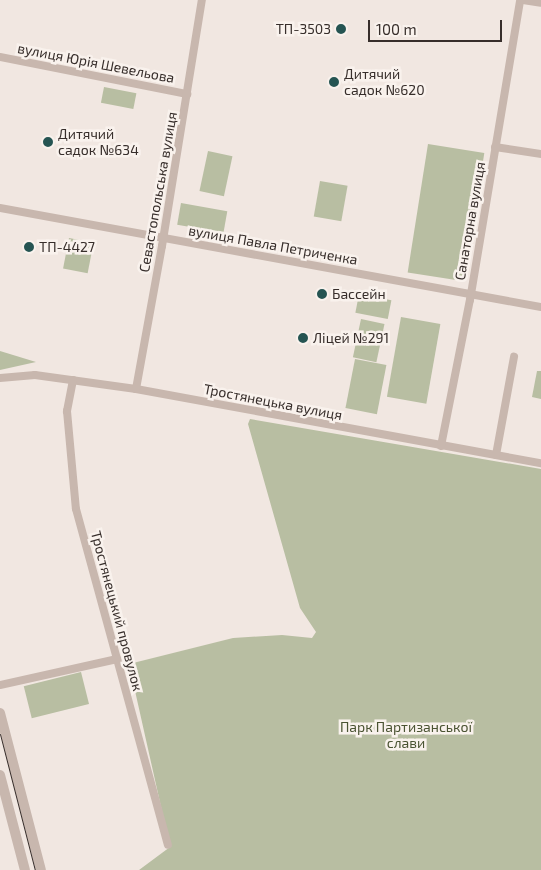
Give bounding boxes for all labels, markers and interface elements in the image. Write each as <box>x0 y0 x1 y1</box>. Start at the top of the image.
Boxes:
scale bar <box>371 10 505 42</box>
text: 100 m <box>376 20 417 38</box>
place label: ТП-3503 <box>276 21 331 37</box>
marker: ТП-3503 <box>335 23 347 35</box>
street label: вулиця Юрія Шевельова <box>16 40 176 86</box>
place label: Дитячий садок №620 <box>344 66 425 98</box>
marker: Дитячий садок №620 <box>328 76 340 88</box>
street label: Севастопольська вулиця <box>136 110 180 274</box>
place label: Дитячий садок №634 <box>58 126 139 158</box>
marker: Дитячий садок №634 <box>42 136 54 148</box>
street label: Санаторна вулиця <box>451 160 489 282</box>
street label: вулиця Павла Петриченка <box>187 222 359 268</box>
place label: ТП-4427 <box>39 239 95 255</box>
marker: ТП-4427 <box>23 241 35 253</box>
place label: Бассейн <box>332 286 386 302</box>
marker: Бассейн <box>316 288 328 300</box>
place label: Ліцей №291 <box>313 330 389 346</box>
marker: Ліцей №291 <box>297 332 309 344</box>
street label: Тростянецька вулиця <box>202 380 344 424</box>
street label: Тростянецький провулок <box>88 529 146 693</box>
park label: Парк Партизанської слави <box>340 719 472 752</box>

